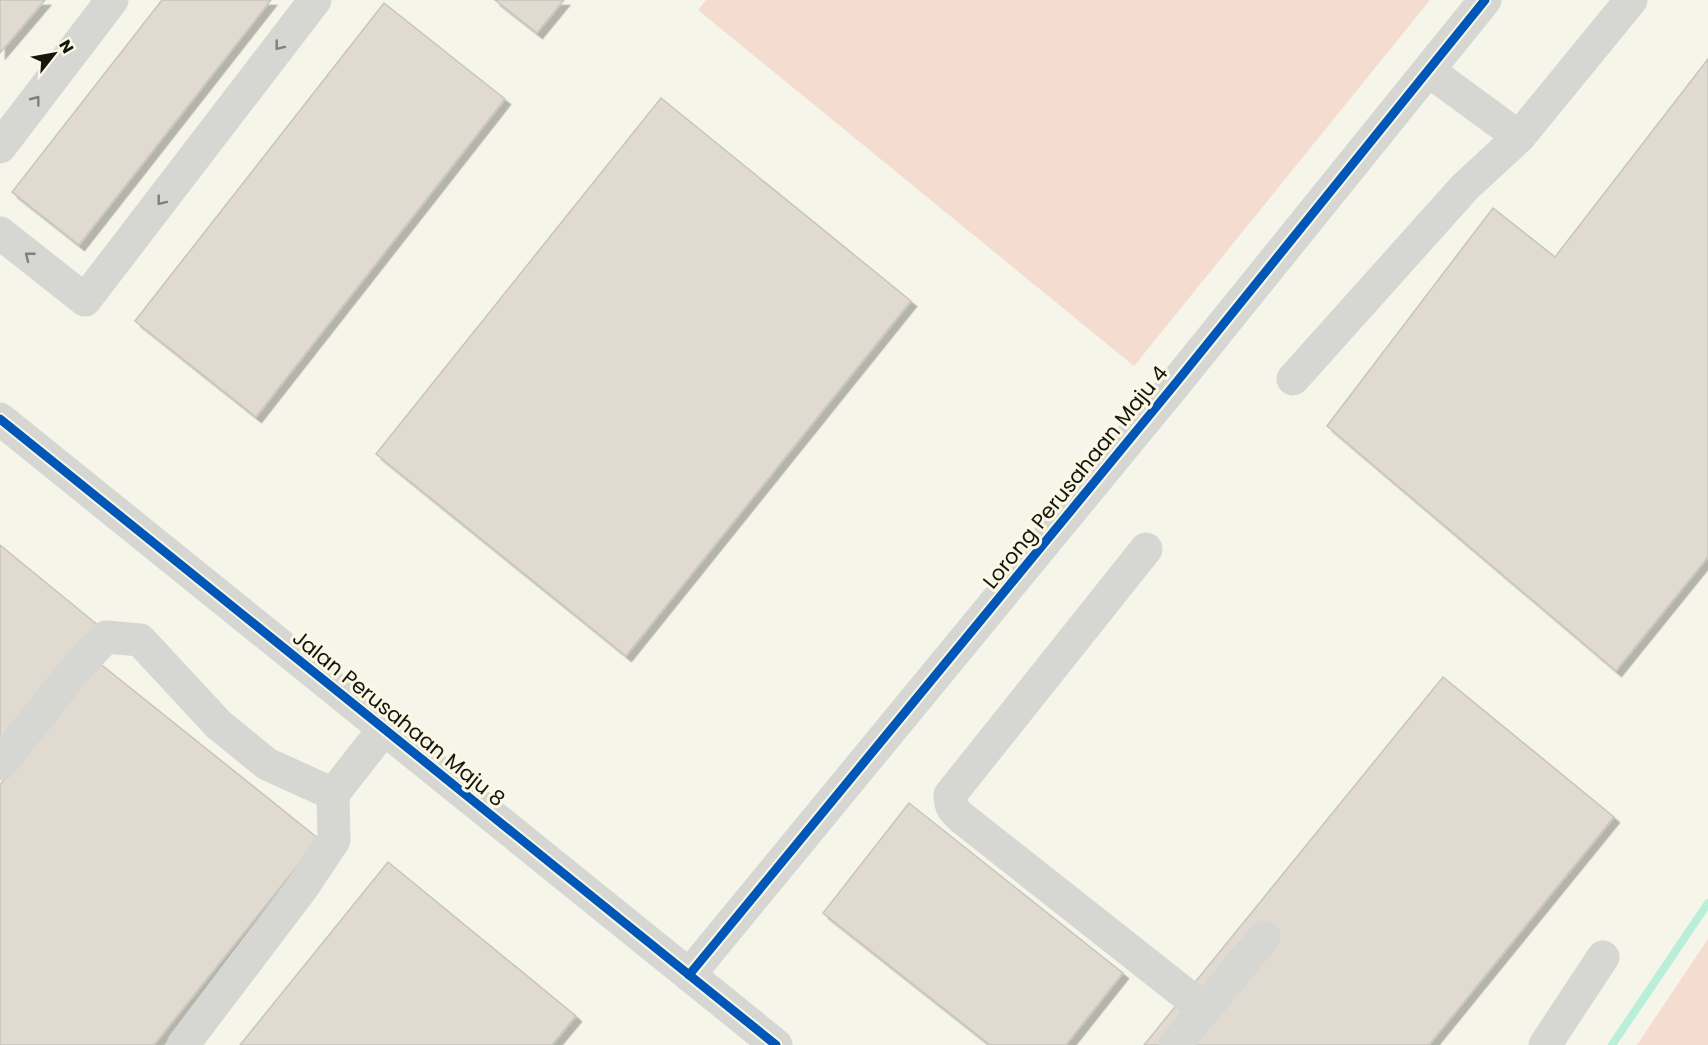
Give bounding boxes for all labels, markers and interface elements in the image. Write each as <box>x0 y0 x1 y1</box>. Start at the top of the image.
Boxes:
north arrow <box>24 24 84 84</box>
text: N <box>53 35 79 58</box>
one-way arrow <box>276 40 287 51</box>
one-way arrow <box>28 96 39 107</box>
one-way arrow <box>157 194 168 205</box>
one-way arrow <box>25 253 36 264</box>
street label: Lorong Perusahaan Maju 4 <box>976 359 1174 595</box>
street label: Jalan Perusahaan Maju 8 <box>287 623 511 813</box>

